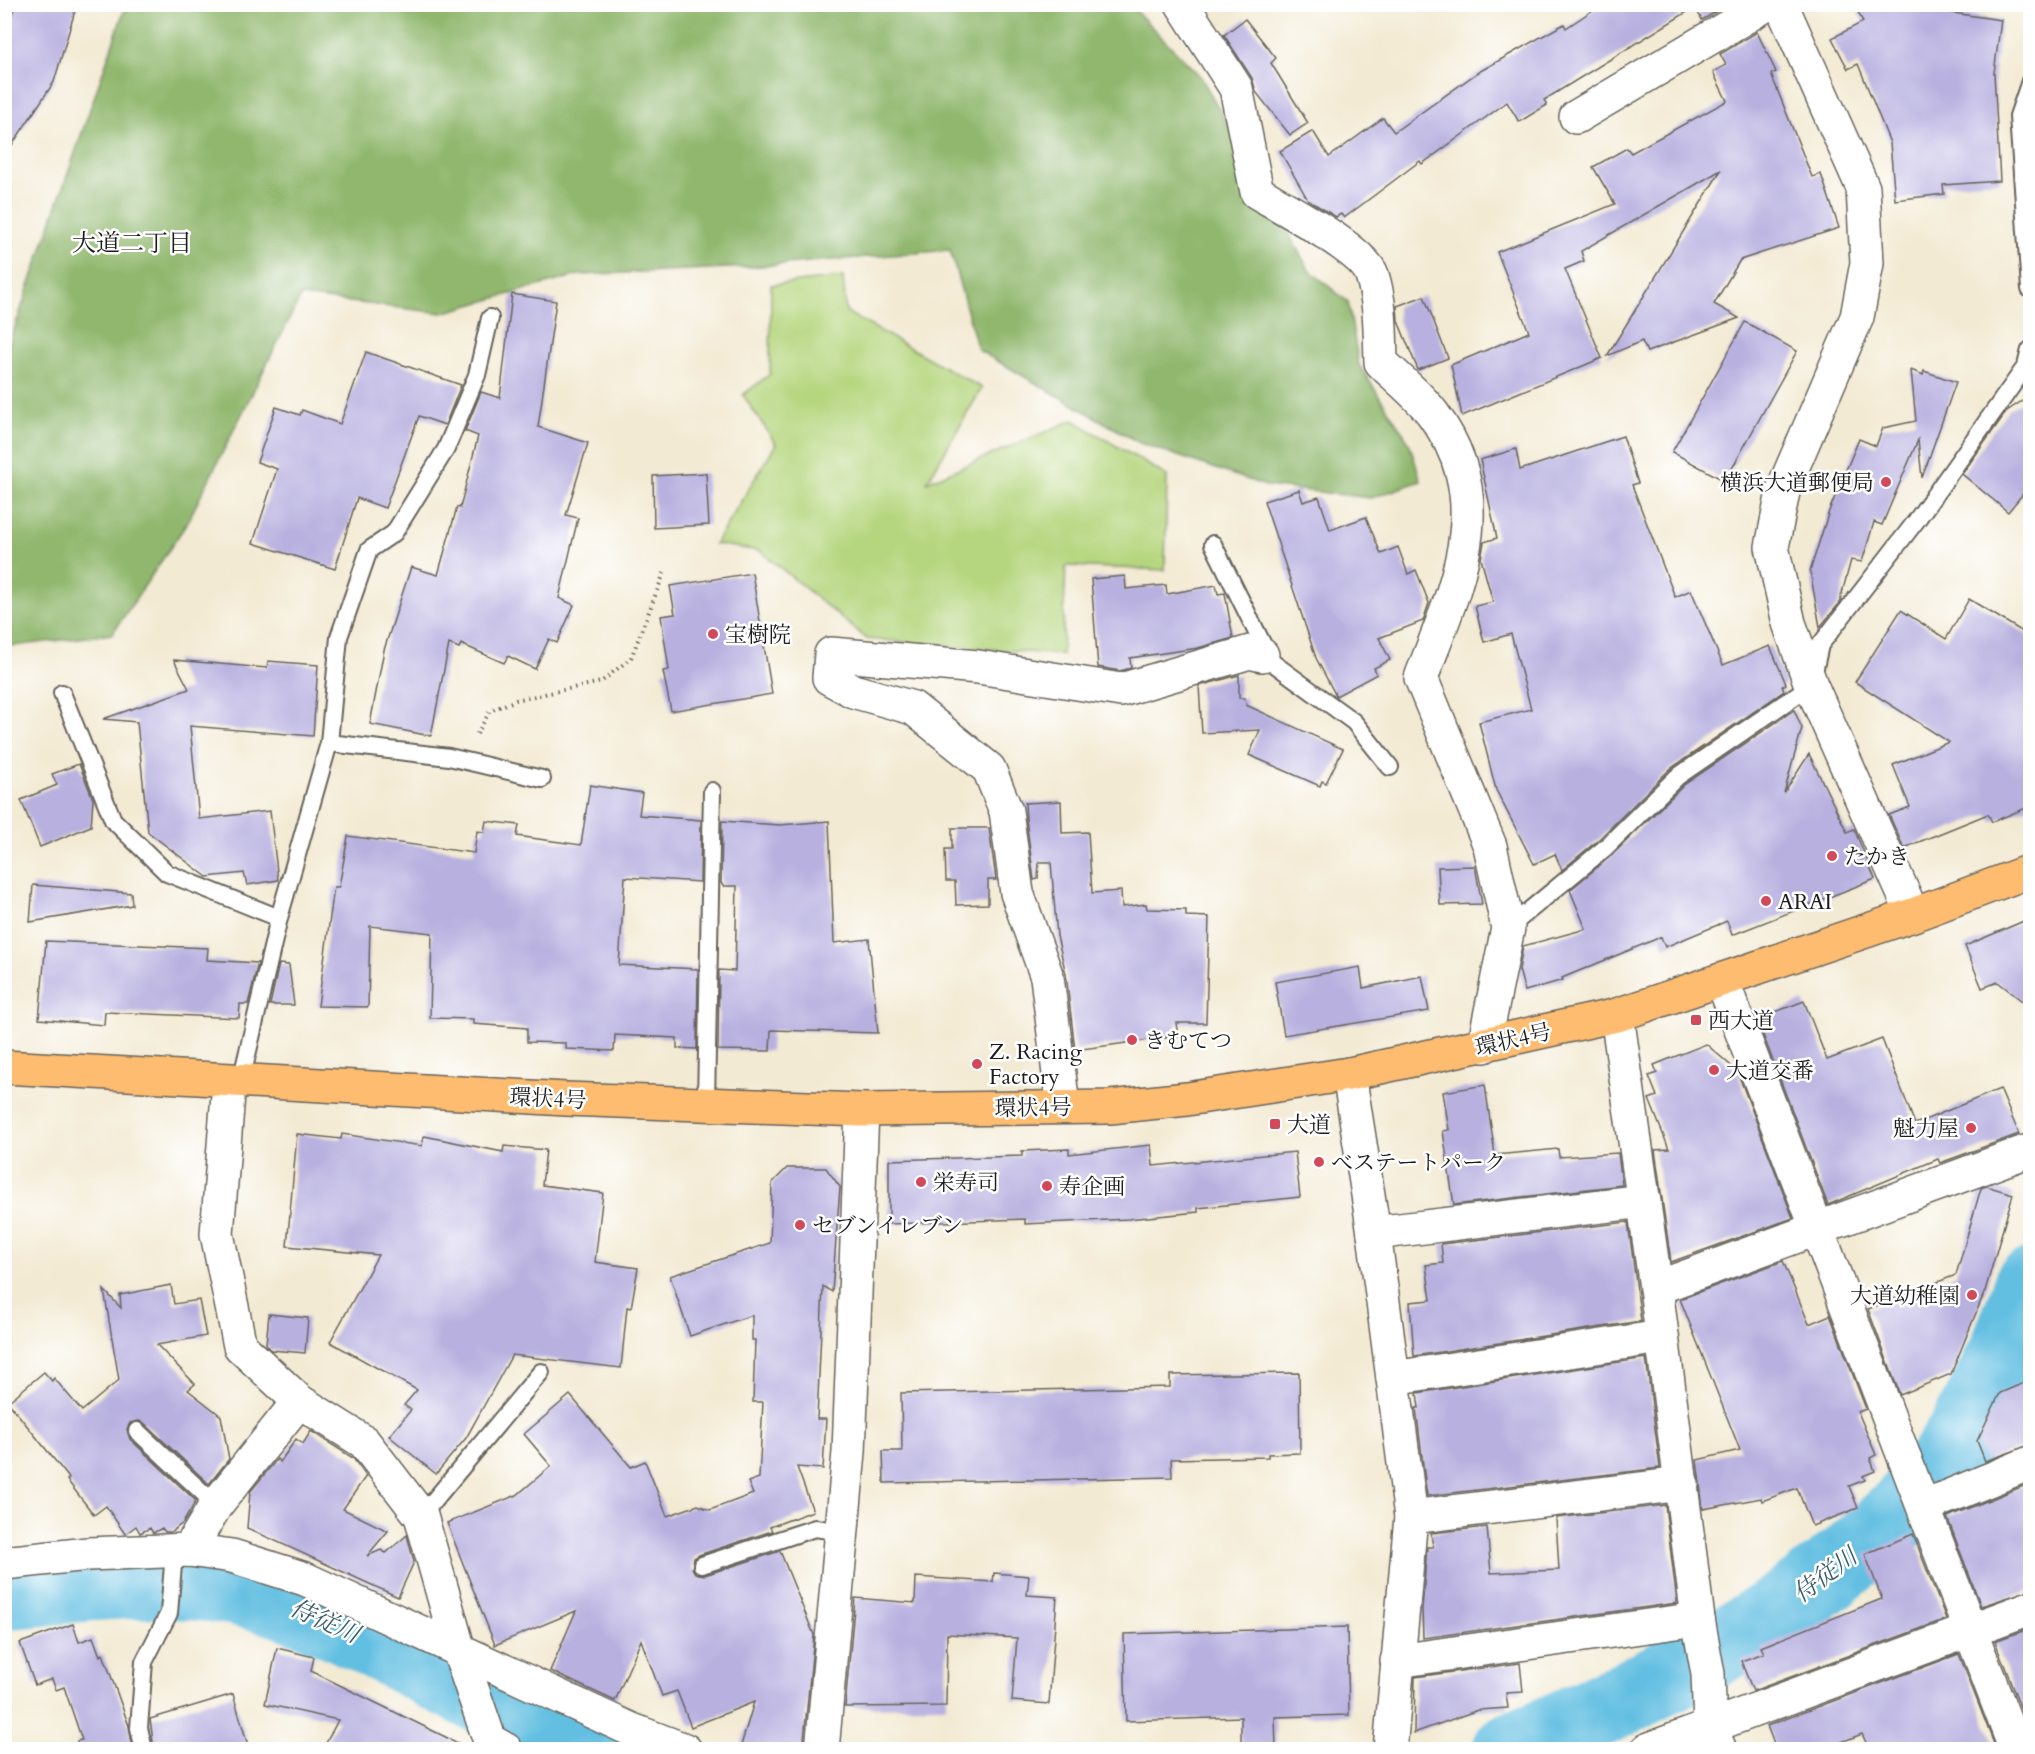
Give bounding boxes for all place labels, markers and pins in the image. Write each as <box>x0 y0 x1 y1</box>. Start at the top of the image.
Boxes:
place label: 横浜大道郵便局 <box>1720 468 1874 498</box>
marker: 横浜大道郵便局 <box>1879 475 1893 489</box>
place label: 宝樹院 <box>725 620 791 650</box>
marker: 宝樹院 <box>706 627 720 641</box>
place label: たかき <box>1844 842 1910 872</box>
marker: たかき <box>1825 849 1839 863</box>
place label: ARAI <box>1778 887 1832 917</box>
marker: ARAI <box>1759 894 1773 908</box>
place label: 西大道 <box>1708 1006 1774 1036</box>
marker: 西大道 <box>1689 1013 1703 1027</box>
place label: きむてつ <box>1144 1026 1232 1056</box>
marker: きむてつ <box>1125 1033 1139 1047</box>
place label: Z. Racing Factory <box>989 1037 1083 1092</box>
place label: 大道交番 <box>1726 1056 1814 1086</box>
marker: Z. Racing Factory <box>970 1057 984 1071</box>
marker: 大道交番 <box>1707 1063 1721 1077</box>
place label: 大道 <box>1287 1110 1331 1140</box>
place label: 魁力屋 <box>1893 1114 1959 1144</box>
marker: 大道 <box>1268 1117 1282 1131</box>
marker: 魁力屋 <box>1964 1121 1978 1135</box>
place label: べステートパーク <box>1331 1148 1506 1178</box>
marker: べステートパーク <box>1312 1155 1326 1169</box>
place label: 栄寿司 <box>933 1168 999 1198</box>
place label: 寿企画 <box>1059 1172 1125 1202</box>
marker: 栄寿司 <box>914 1175 928 1189</box>
marker: 寿企画 <box>1040 1179 1054 1193</box>
place label: セブンイレブン <box>812 1211 963 1241</box>
marker: セブンイレブン <box>793 1218 807 1232</box>
place label: 大道幼稚園 <box>1850 1281 1960 1311</box>
marker: 大道幼稚園 <box>1965 1288 1979 1302</box>

